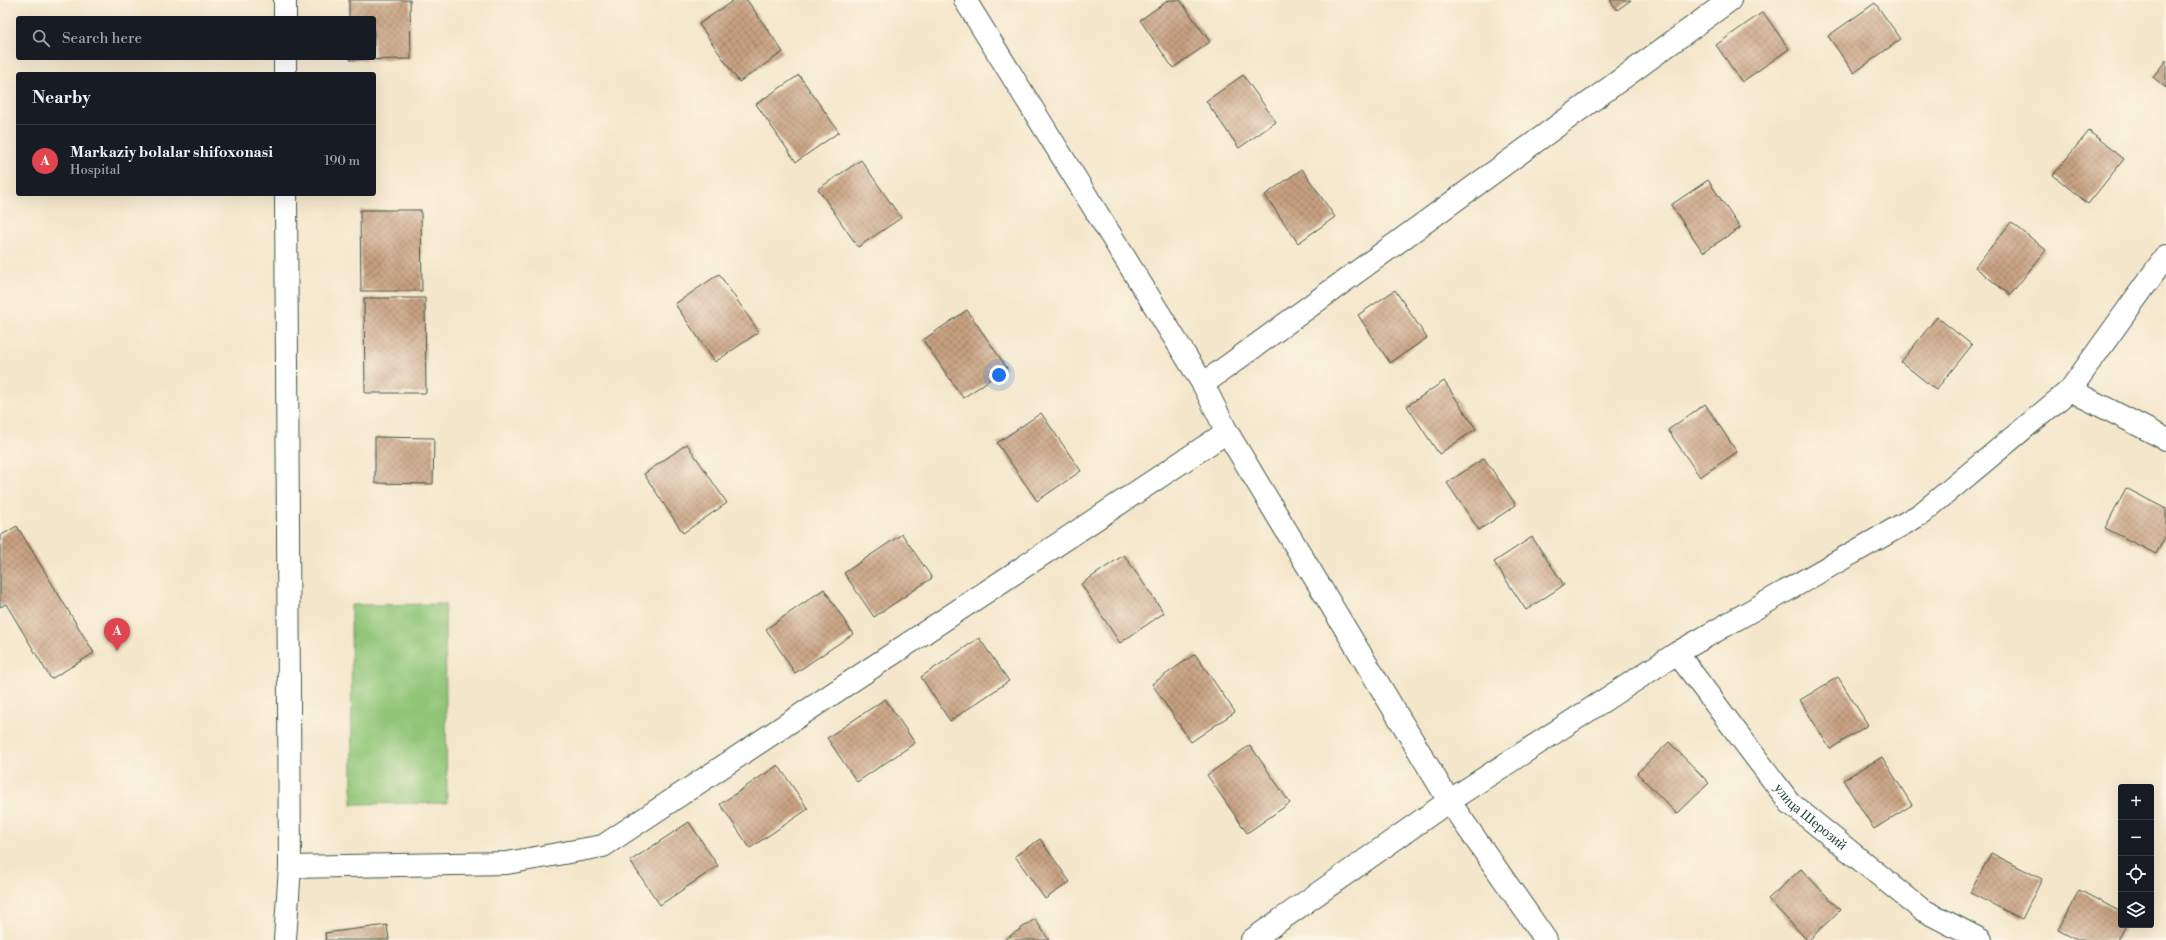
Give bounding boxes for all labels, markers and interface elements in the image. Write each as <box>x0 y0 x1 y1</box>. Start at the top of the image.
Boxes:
search box <box>16 16 376 60</box>
icon: search <box>30 27 52 49</box>
text: Search here <box>62 29 142 48</box>
text: Nearby <box>32 87 91 109</box>
text: Markaziy bolalar shifoxonasi <box>70 143 273 162</box>
text: A <box>40 153 50 169</box>
text: 190 m <box>324 153 360 169</box>
text: Hospital <box>70 162 120 178</box>
your location <box>989 365 1009 385</box>
pin: A <box>104 618 130 651</box>
street label: улица Шерозий <box>1770 780 1851 855</box>
map controls <box>2118 784 2154 928</box>
button: + <box>2118 784 2154 820</box>
button: − <box>2118 820 2154 856</box>
button: locate <box>2118 856 2154 892</box>
button: layers <box>2118 892 2154 928</box>

